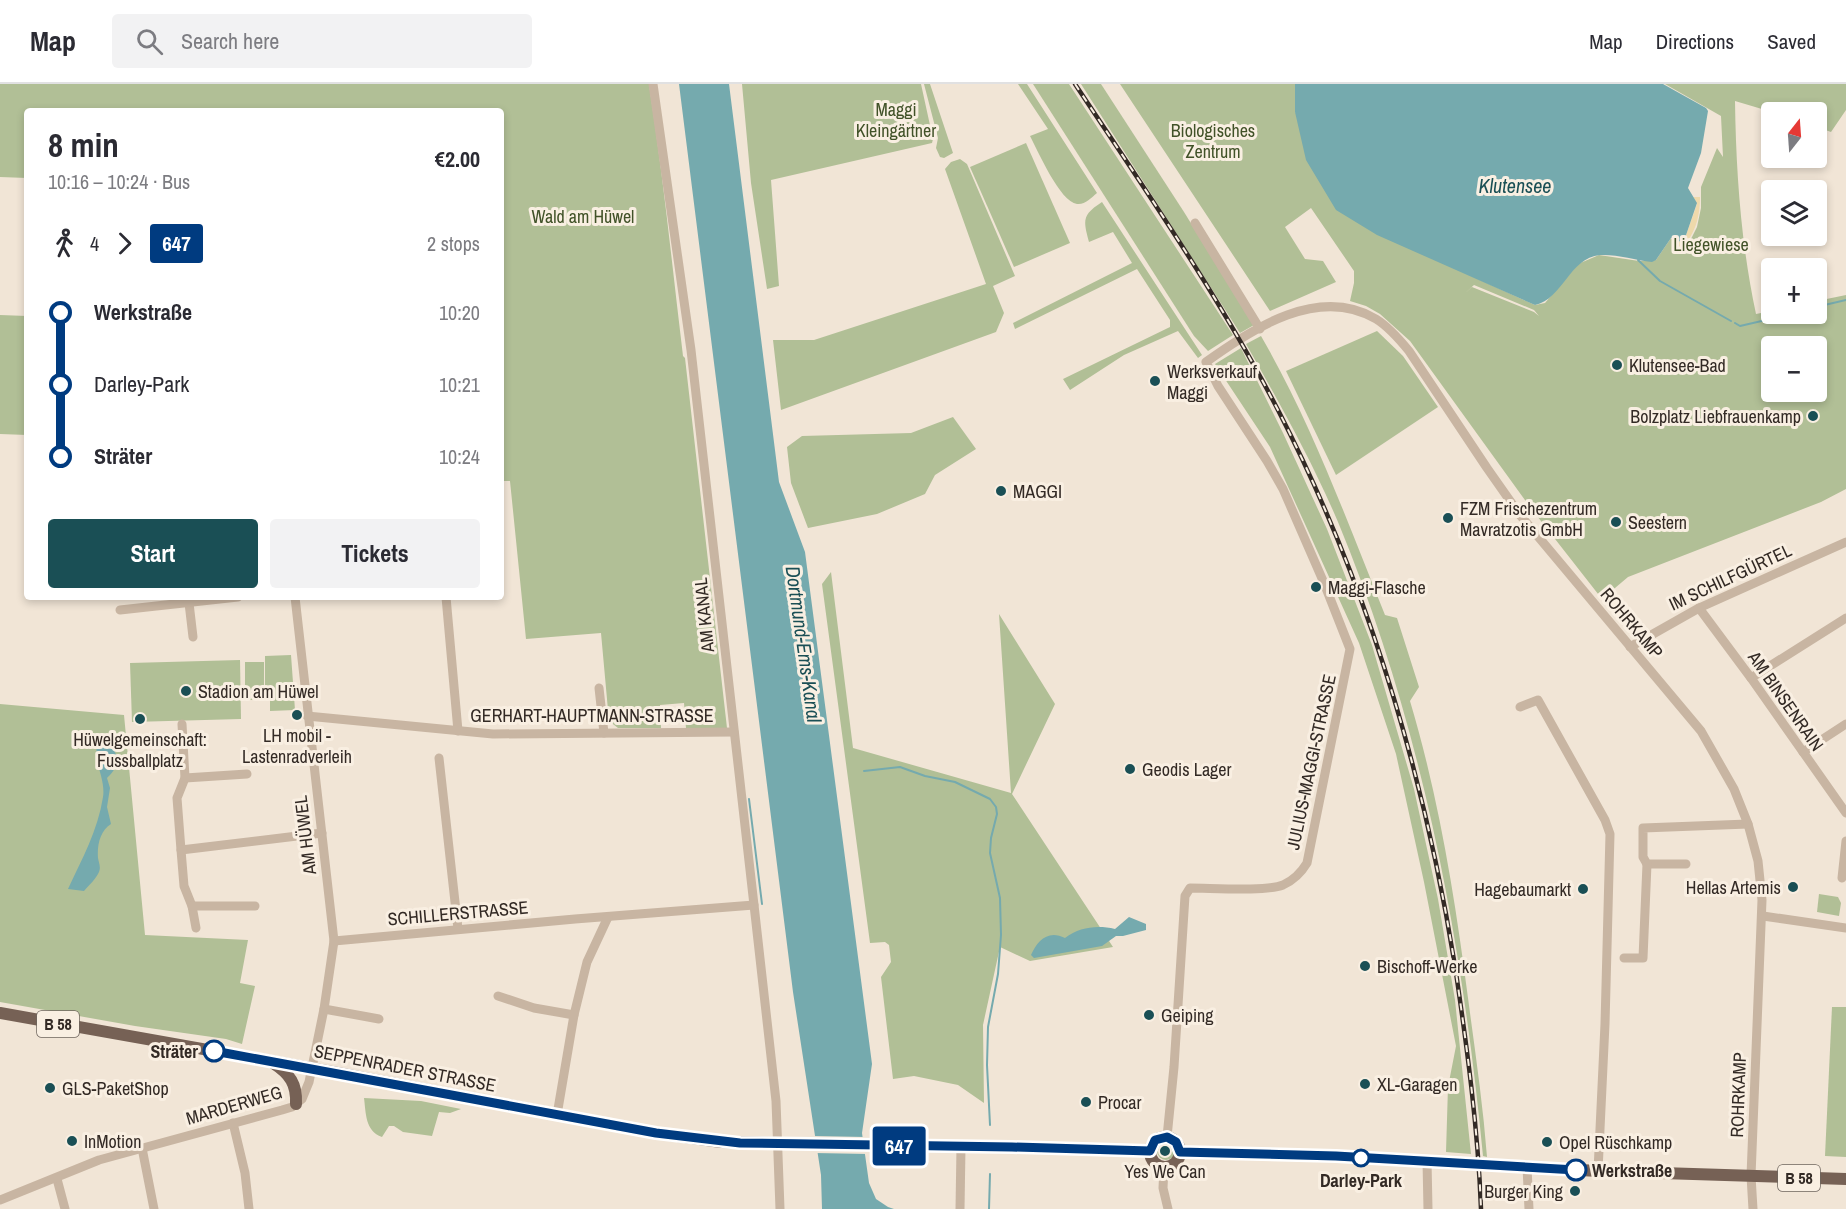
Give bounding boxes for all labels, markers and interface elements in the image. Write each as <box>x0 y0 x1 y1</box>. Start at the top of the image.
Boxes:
search box <box>112 14 532 68</box>
text: Map <box>30 22 76 60</box>
icon: search <box>133 25 166 58</box>
text: Search here <box>181 26 279 56</box>
text: Map <box>1589 27 1623 56</box>
text: Directions <box>1656 27 1734 56</box>
text: Saved <box>1767 27 1816 56</box>
park label: Maggi Kleingärtner <box>856 97 936 143</box>
north arrow <box>1761 102 1827 168</box>
map controls <box>1761 102 1827 402</box>
park label: Biologisches Zentrum <box>1171 118 1255 164</box>
text: 8 min <box>48 123 119 167</box>
text: €2.00 <box>435 144 480 174</box>
text: 10:16 – 10:24 · Bus <box>48 168 190 195</box>
water label: Klutensee <box>1479 172 1551 199</box>
button: layers <box>1761 180 1827 246</box>
park label: Wald am Hüwel <box>532 204 634 229</box>
icon: walk <box>48 227 81 260</box>
icon: forward <box>108 227 141 260</box>
text: 647 <box>162 229 191 258</box>
text: 4 <box>90 230 99 257</box>
text: 2 stops <box>427 230 480 257</box>
park label: Liegewiese <box>1673 232 1749 257</box>
button: + <box>1761 258 1827 324</box>
text: Werkstraße <box>94 297 192 327</box>
text: 10:20 <box>439 299 480 326</box>
button: − <box>1761 336 1827 402</box>
place label: Klutensee-Bad <box>1629 353 1726 378</box>
marker: Klutensee-Bad <box>1610 358 1624 372</box>
place label: Werksverkauf Maggi <box>1167 359 1258 405</box>
text: Darley-Park <box>94 369 189 399</box>
text: 10:21 <box>439 371 480 398</box>
marker: Werksverkauf Maggi <box>1148 374 1162 388</box>
place label: Bolzplatz Liebfrauenkamp <box>1630 404 1801 429</box>
marker: Bolzplatz Liebfrauenkamp <box>1806 409 1820 423</box>
text: Sträter <box>94 441 152 471</box>
text: 10:24 <box>439 443 480 470</box>
place label: MAGGI <box>1013 479 1062 504</box>
marker: MAGGI <box>994 484 1008 498</box>
place label: FZM Frischezentrum Mavratzotis GmbH <box>1460 496 1597 542</box>
place label: Seestern <box>1628 510 1687 535</box>
marker: FZM Frischezentrum Mavratzotis GmbH <box>1441 511 1455 525</box>
marker: Seestern <box>1609 515 1623 529</box>
button: Start <box>48 519 258 588</box>
button: Tickets <box>270 519 480 588</box>
street label: IM SCHILFGÜRTEL <box>1665 538 1795 616</box>
water label: Dortmund-Ems-Kanal <box>780 564 828 724</box>
place label: Maggi-Flasche <box>1328 575 1426 600</box>
street label: AM KANAL <box>688 577 720 654</box>
marker: Maggi-Flasche <box>1309 580 1323 594</box>
street label: ROHRKAMP <box>1595 582 1669 664</box>
street label: AM BINSENRAIN <box>1742 645 1830 756</box>
street label: JULIUS-MAGGI-STRASSE <box>1280 672 1342 852</box>
place label: Stadion am Hüwel <box>198 679 319 704</box>
marker: Stadion am Hüwel <box>179 684 193 698</box>
street label: GERHART-HAUPTMANN-STRASSE <box>470 703 714 728</box>
marker: LH mobil - Lastenradverleih <box>290 708 304 722</box>
marker: Hüwelgemeinschaft: Fussballplatz <box>133 712 147 726</box>
place label: LH mobil - Lastenradverleih <box>242 723 352 769</box>
place label: Hüwelgemeinschaft: Fussballplatz <box>73 727 207 773</box>
place label: Geodis Lager <box>1142 757 1232 782</box>
marker: Geodis Lager <box>1123 762 1137 776</box>
street label: AM HÜWEL <box>288 794 322 877</box>
place label: Hellas Artemis <box>1686 875 1781 900</box>
place label: Hagebaumarkt <box>1474 877 1571 902</box>
marker: Hellas Artemis <box>1786 880 1800 894</box>
marker: Hagebaumarkt <box>1576 882 1590 896</box>
street label: SCHILLERSTRASSE <box>387 894 529 932</box>
place label: Bischoff-Werke <box>1377 954 1477 979</box>
marker: Bischoff-Werke <box>1358 959 1372 973</box>
place label: Geiping <box>1161 1003 1214 1028</box>
marker: Geiping <box>1142 1008 1156 1022</box>
road number: B 58 <box>37 1011 79 1037</box>
street label: SEPPENRADER STRASSE <box>312 1038 498 1098</box>
place label: Sträter <box>150 1039 198 1064</box>
marker: Sträter <box>203 1040 225 1062</box>
street label: ROHRKAMP <box>1724 1052 1752 1138</box>
place label: XL-Garagen <box>1377 1072 1457 1097</box>
place label: GLS-PaketShop <box>62 1076 169 1101</box>
marker: XL-Garagen <box>1358 1077 1372 1091</box>
street label: MARDERWEG <box>183 1079 285 1131</box>
marker: GLS-PaketShop <box>43 1081 57 1095</box>
place label: Procar <box>1098 1090 1142 1115</box>
marker: Procar <box>1079 1095 1093 1109</box>
line badge: 647 <box>864 1126 934 1166</box>
place label: InMotion <box>84 1129 141 1154</box>
place label: Opel Rüschkamp <box>1559 1130 1672 1155</box>
text: 647 <box>885 1132 913 1161</box>
marker: InMotion <box>65 1134 79 1148</box>
marker: Opel Rüschkamp <box>1540 1135 1554 1149</box>
marker: Yes We Can <box>1158 1144 1172 1158</box>
marker: Darley-Park <box>1352 1149 1370 1167</box>
place label: Werkstraße <box>1592 1158 1672 1183</box>
place label: Yes We Can <box>1124 1159 1206 1184</box>
marker: Werkstraße <box>1565 1159 1587 1181</box>
road number: B 58 <box>1778 1165 1820 1191</box>
place label: Darley-Park <box>1320 1168 1403 1193</box>
place label: Burger King <box>1484 1179 1564 1204</box>
marker: Burger King <box>1568 1184 1582 1198</box>

